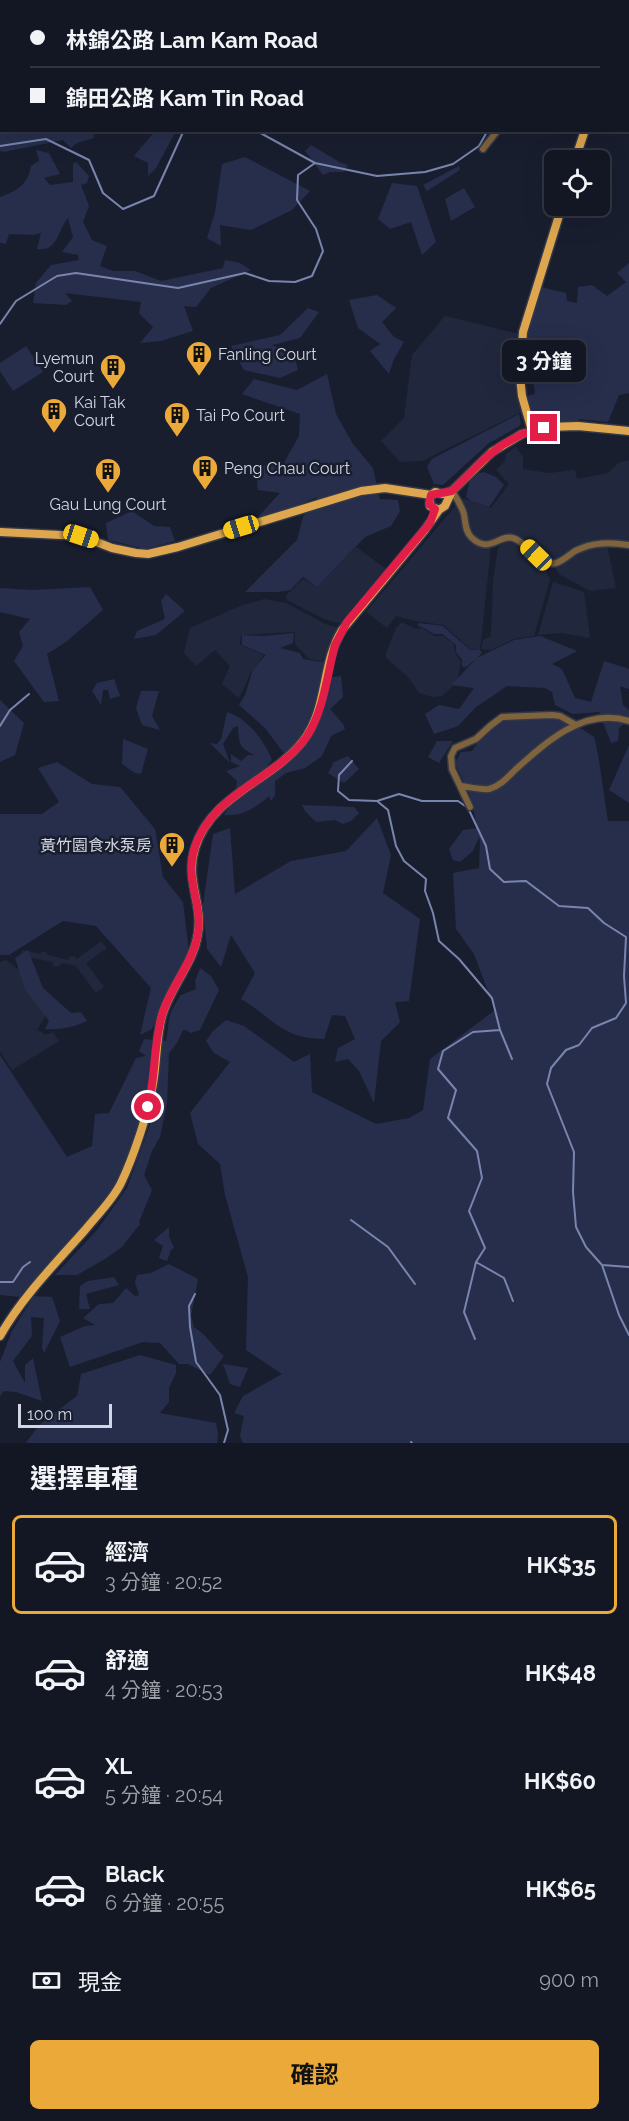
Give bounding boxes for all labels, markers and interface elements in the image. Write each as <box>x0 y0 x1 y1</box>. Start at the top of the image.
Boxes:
text: 林錦公路 Lam Kam Road <box>66 27 318 53</box>
text: 錦田公路 Kam Tin Road <box>66 85 304 111</box>
map controls <box>544 150 610 216</box>
button: locate <box>544 150 610 216</box>
building icon: Fanling Court <box>184 339 214 377</box>
callout: 3 分鐘 <box>502 341 586 383</box>
place label: Fanling Court <box>218 345 317 364</box>
place label: Lyemun Court <box>35 349 95 386</box>
text: 3 分鐘 <box>516 349 572 373</box>
building icon: Lyemun Court <box>98 352 128 390</box>
place label: Kai Tak Court <box>74 393 126 430</box>
building icon: Kai Tak Court <box>39 396 69 434</box>
building icon: Tai Po Court <box>162 400 192 438</box>
place label: Tai Po Court <box>196 406 285 425</box>
route end <box>530 414 557 441</box>
building icon: Peng Chau Court <box>190 453 220 491</box>
building icon: Gau Lung Court <box>93 456 123 494</box>
place label: Peng Chau Court <box>224 459 351 478</box>
place label: Gau Lung Court <box>50 495 167 514</box>
car <box>221 513 261 541</box>
car <box>61 522 101 550</box>
car <box>517 536 555 574</box>
building icon: 黃竹園食水泵房 <box>157 830 187 868</box>
place label: 黃竹園食水泵房 <box>40 836 152 855</box>
route start <box>134 1093 161 1120</box>
scale bar <box>18 1401 112 1428</box>
text: 100 m <box>27 1405 72 1424</box>
text: 選擇車種 <box>30 1463 138 1494</box>
icon: car <box>33 1538 87 1592</box>
text: 經濟 <box>105 1539 149 1565</box>
text: HK$35 <box>527 1552 596 1578</box>
text: 3 分鐘 · 20:52 <box>105 1570 223 1594</box>
icon: car <box>33 1646 87 1700</box>
text: 舒適 <box>105 1647 149 1673</box>
text: HK$48 <box>525 1660 596 1686</box>
text: 4 分鐘 · 20:53 <box>105 1678 223 1702</box>
text: XL <box>105 1753 132 1779</box>
icon: car <box>33 1754 87 1808</box>
text: HK$60 <box>524 1768 596 1794</box>
text: 5 分鐘 · 20:54 <box>105 1783 223 1807</box>
text: Black <box>105 1861 164 1887</box>
icon: car <box>33 1862 87 1916</box>
text: HK$65 <box>525 1876 596 1902</box>
text: 6 分鐘 · 20:55 <box>105 1891 224 1915</box>
icon: cash <box>30 1964 63 1997</box>
text: 900 m <box>539 1968 599 1992</box>
text: 現金 <box>78 1969 122 1995</box>
button: 確認 <box>30 2040 599 2109</box>

